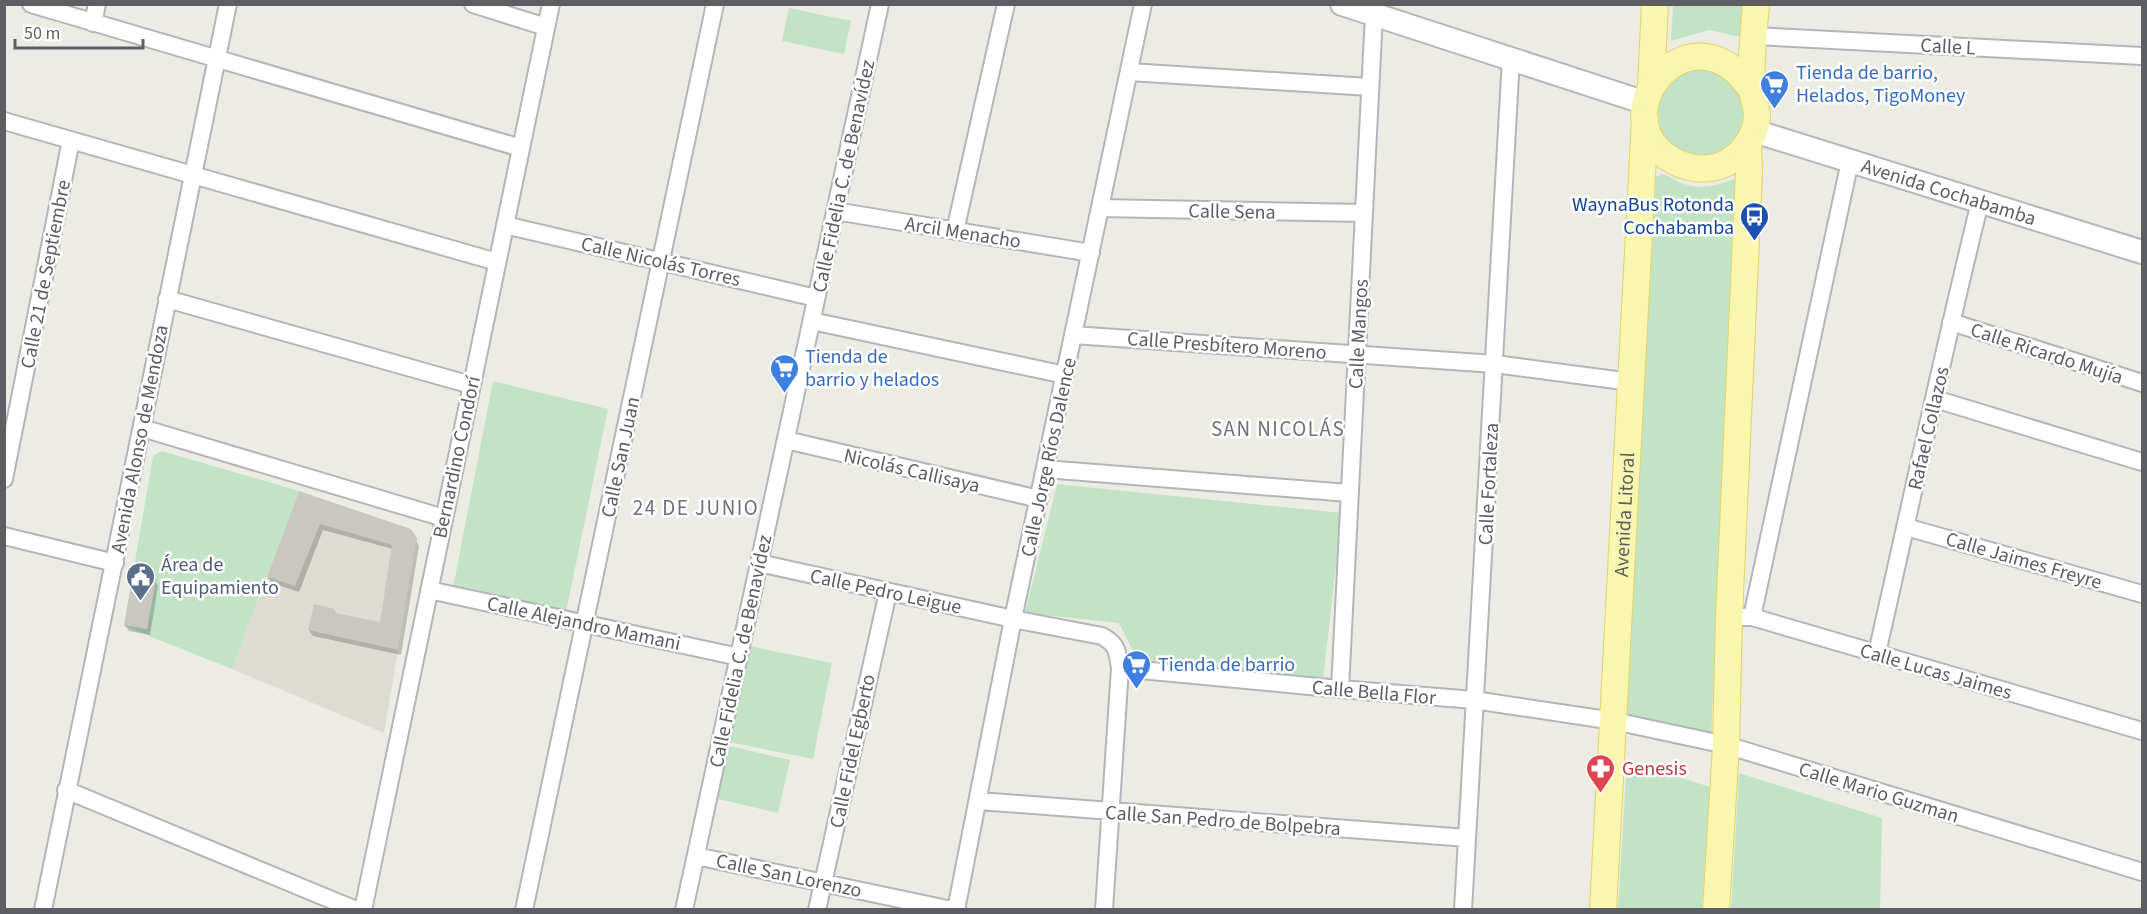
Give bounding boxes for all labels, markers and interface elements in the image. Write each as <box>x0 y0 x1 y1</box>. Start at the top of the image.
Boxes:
scale bar <box>15 12 142 50</box>
text: 50 m <box>24 21 60 46</box>
street label: Calle L <box>1920 32 1977 62</box>
street label: Calle Fidelia C. de Benavídez <box>806 57 882 295</box>
place label: Tienda de barrio, Helados, TigoMoney <box>1796 59 1966 110</box>
supermarket icon: Tienda de barrio, Helados, TigoMoney <box>1759 68 1791 110</box>
street label: Avenida Cochabamba <box>1858 152 2039 233</box>
street label: Calle 21 de Septiembre <box>14 177 78 371</box>
place label: WaynaBus Rotonda Cochabamba <box>1572 191 1734 242</box>
street label: Calle Sena <box>1188 197 1276 227</box>
bus stop icon: WaynaBus Rotonda Cochabamba <box>1739 200 1771 242</box>
street label: Arcil Menacho <box>903 210 1023 256</box>
street label: Calle Nicolás Torres <box>578 230 743 294</box>
street label: Calle Mangos <box>1342 278 1376 390</box>
street label: Calle Ricardo Mujía <box>1967 316 2127 392</box>
street label: Avenida Alonso de Mendoza <box>104 323 176 556</box>
street label: Calle Presbítero Moreno <box>1126 325 1328 367</box>
place label: Tienda de barrio y helados <box>805 343 939 394</box>
supermarket icon: Tienda de barrio y helados <box>768 352 800 394</box>
street label: Calle Jorge Ríos Dalence <box>1014 355 1084 559</box>
street label: Rafael Collazos <box>1901 364 1957 493</box>
street label: Bernardino Condorí <box>426 372 488 541</box>
street label: Calle San Juan <box>595 394 647 520</box>
district label: SAN NICOLÁS <box>1211 414 1345 444</box>
street label: Calle Fortaleza <box>1472 422 1506 546</box>
street label: Nicolás Callisaya <box>841 442 983 500</box>
street label: Avenida Litoral <box>1608 452 1642 578</box>
district label: 24 DE JUNIO <box>633 493 759 523</box>
street label: Calle Jaimes Freyre <box>1942 525 2105 597</box>
street label: Calle Fidelia C. de Benavídez <box>703 532 779 770</box>
place label: Área de Equipamiento <box>161 551 279 602</box>
public building icon: Área de Equipamiento <box>124 560 156 602</box>
street label: Calle Pedro Leigue <box>807 562 964 622</box>
street label: Calle Alejandro Mamani <box>484 590 683 658</box>
street label: Calle Lucas Jaimes <box>1856 637 2015 707</box>
supermarket icon: Tienda de barrio <box>1121 648 1153 690</box>
place label: Tienda de barrio <box>1158 651 1295 679</box>
street label: Calle Fidel Egberto <box>823 672 883 831</box>
street label: Calle Bella Flor <box>1311 674 1437 712</box>
pharmacy icon: Genesis <box>1585 752 1617 794</box>
place label: Genesis <box>1622 755 1687 783</box>
street label: Calle Mario Guzman <box>1795 755 1962 831</box>
street label: Calle San Pedro de Bolpebra <box>1104 799 1342 843</box>
street label: Calle San Lorenzo <box>713 847 864 905</box>

